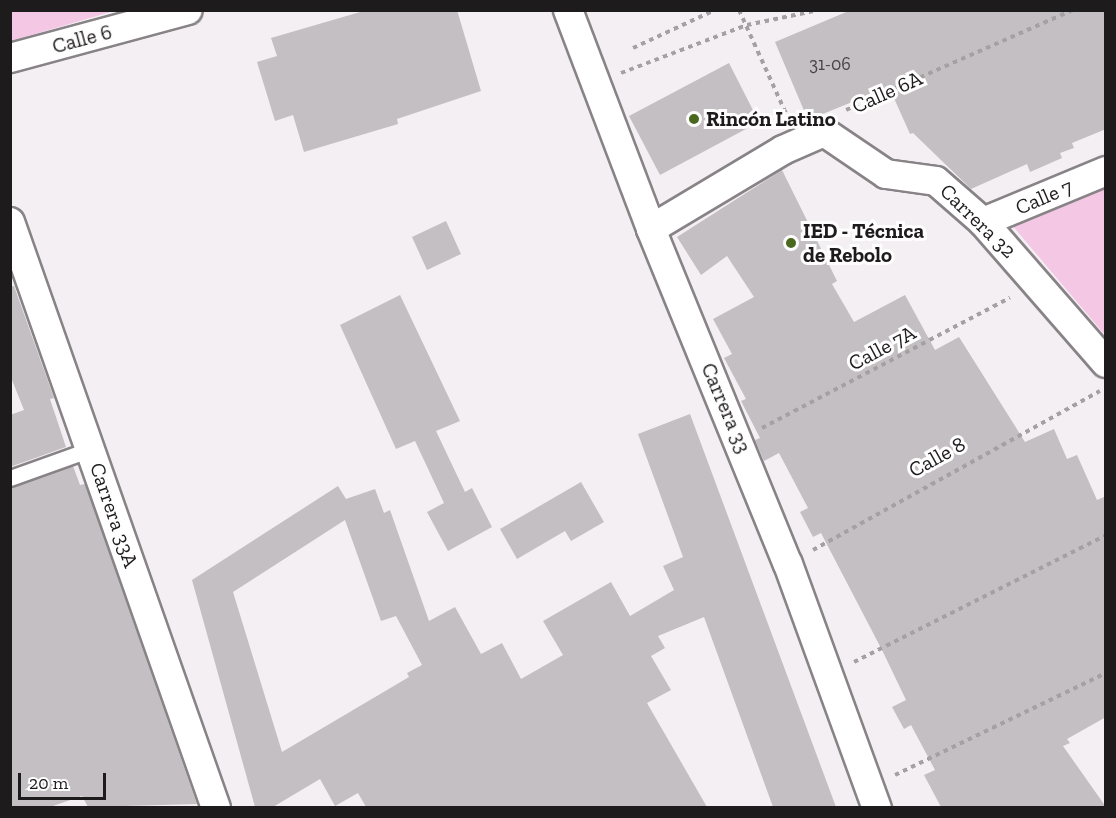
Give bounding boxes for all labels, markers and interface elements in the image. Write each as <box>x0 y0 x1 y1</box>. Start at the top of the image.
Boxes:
street label: Calle 6 <box>49 19 115 59</box>
house number: 31-06 <box>809 53 851 75</box>
street label: Calle 6A <box>848 65 926 119</box>
place label: Rincón Latino <box>706 106 836 132</box>
marker: Rincón Latino <box>687 112 701 126</box>
street label: Calle 7 <box>1012 174 1076 220</box>
street label: Carrera 32 <box>935 179 1021 263</box>
place label: IED - Técnica de Rebolo <box>803 218 924 268</box>
marker: IED - Técnica de Rebolo <box>784 236 798 250</box>
street label: Calle 7A <box>844 320 920 376</box>
street label: Carrera 33 <box>696 359 756 457</box>
street label: Calle 8 <box>904 431 970 483</box>
street label: Carrera 33A <box>84 459 144 571</box>
scale bar <box>21 761 110 799</box>
text: 20 m <box>29 772 68 794</box>

